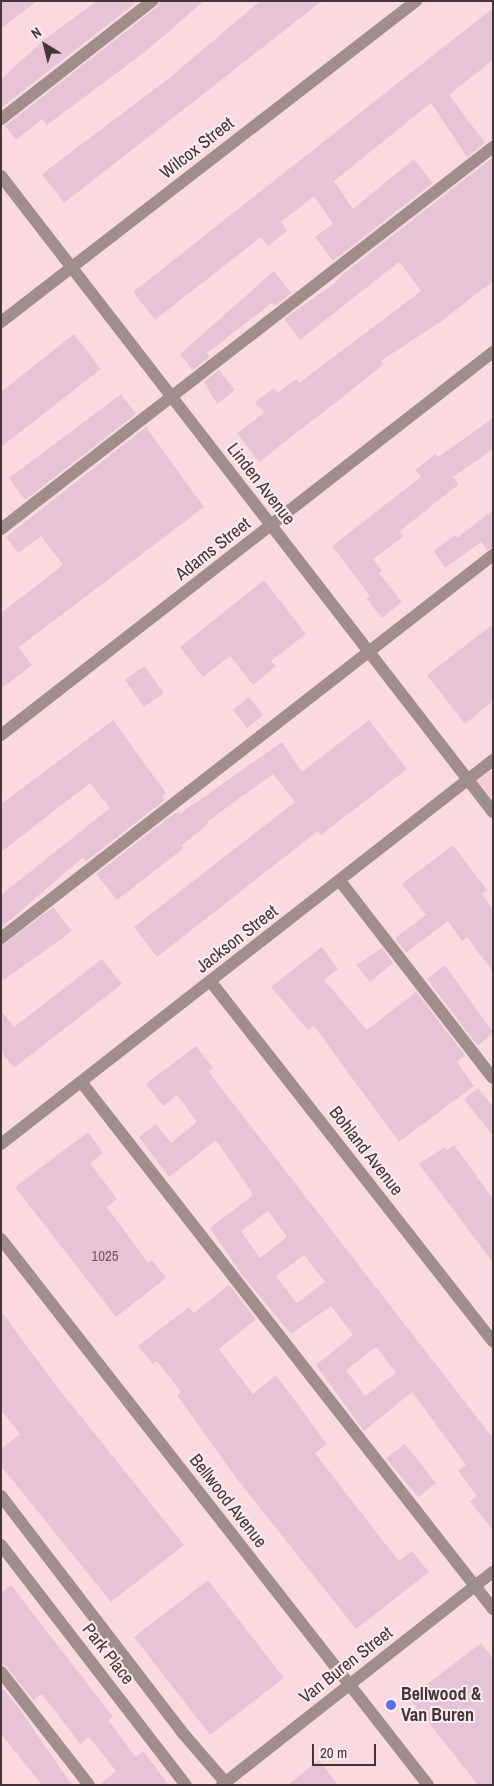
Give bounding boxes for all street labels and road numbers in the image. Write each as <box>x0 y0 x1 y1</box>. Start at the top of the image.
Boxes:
street label: Wilcox Street <box>156 112 238 184</box>
street label: Linden Avenue <box>222 438 300 530</box>
street label: Adams Street <box>171 513 255 585</box>
street label: Jackson Street <box>192 900 282 978</box>
street label: Bohland Avenue <box>324 1102 408 1200</box>
street label: Bellwood Avenue <box>184 1450 272 1552</box>
street label: Park Place <box>78 1619 138 1689</box>
street label: Van Buren Street <box>295 1622 397 1708</box>

